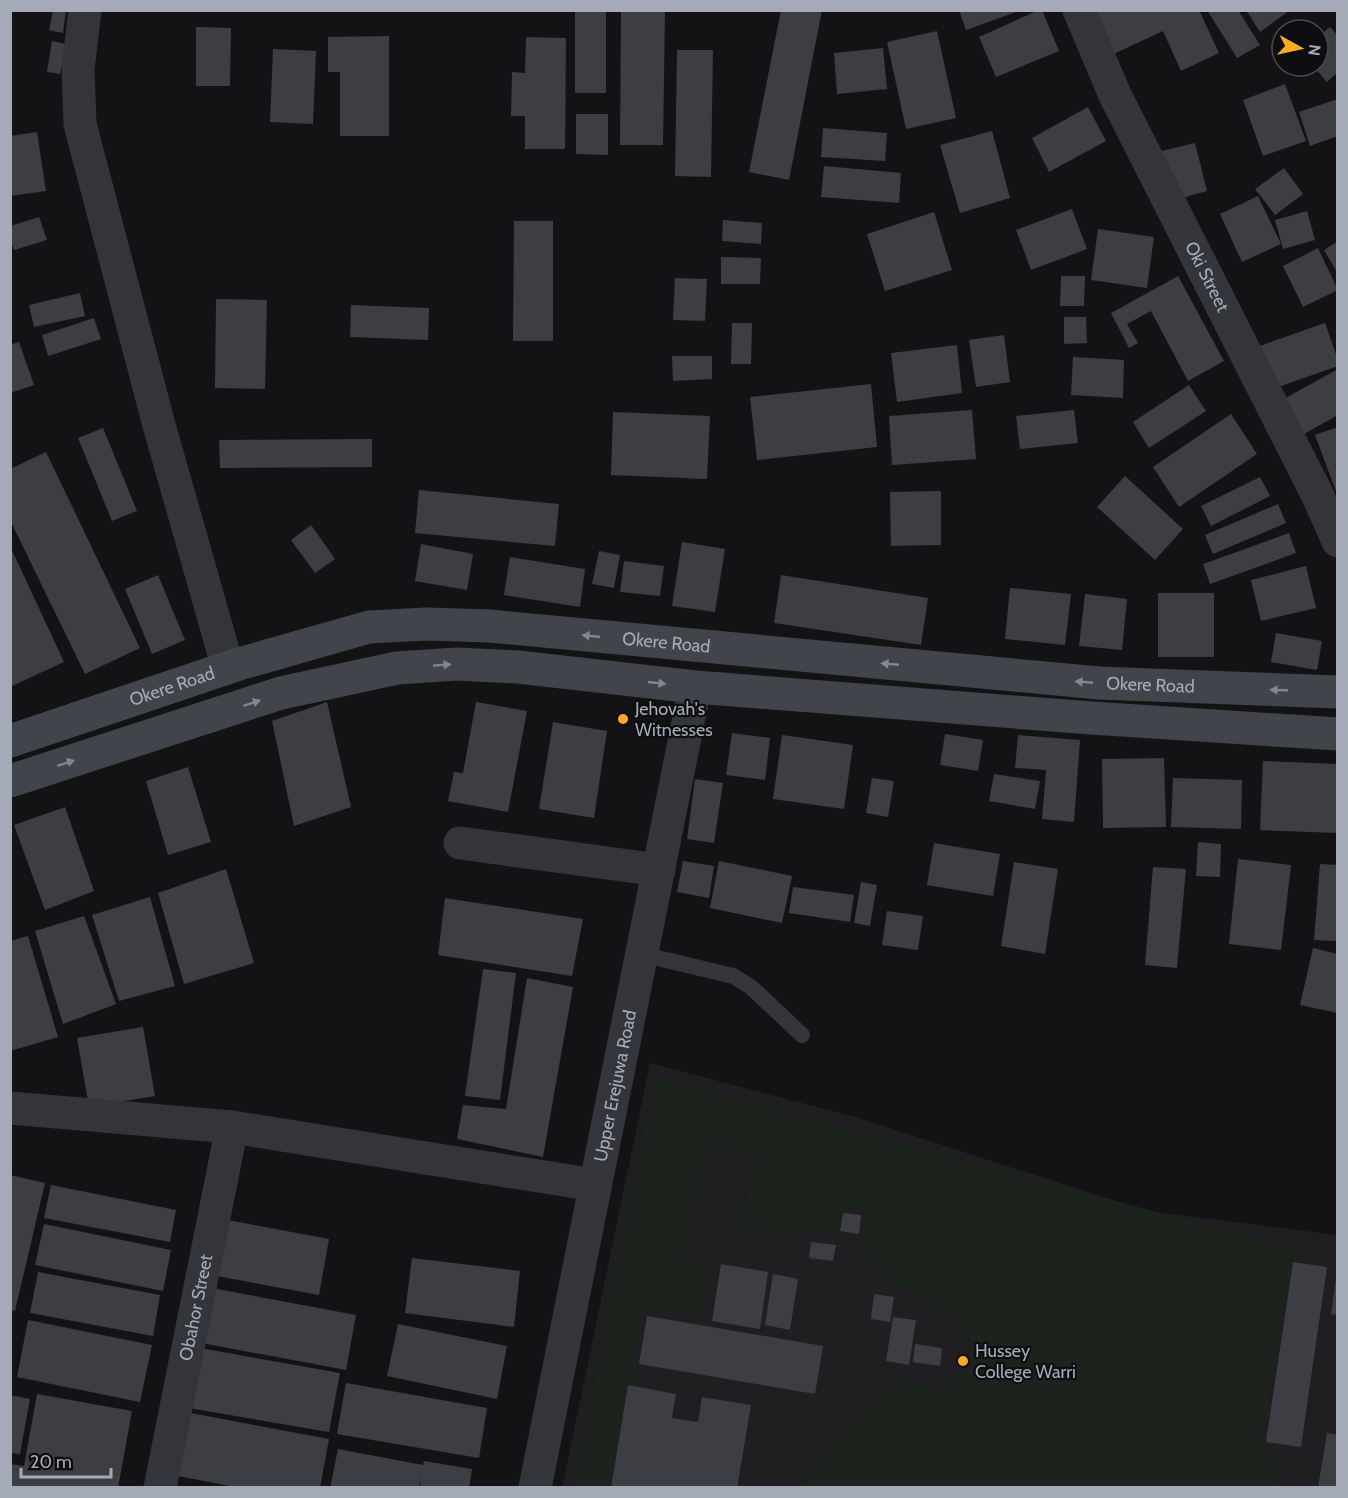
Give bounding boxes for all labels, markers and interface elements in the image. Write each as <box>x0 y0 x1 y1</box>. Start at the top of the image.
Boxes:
north arrow <box>1270 18 1330 78</box>
text: N <box>1304 43 1325 57</box>
street label: Oki Street <box>1180 238 1234 316</box>
street label: Okere Road <box>621 628 711 658</box>
one-way arrow <box>582 631 601 641</box>
one-way arrow <box>881 659 900 668</box>
one-way arrow <box>433 661 452 670</box>
street label: Okere Road <box>127 662 218 711</box>
street label: Okere Road <box>1106 672 1195 698</box>
one-way arrow <box>1075 677 1094 687</box>
one-way arrow <box>648 678 667 688</box>
one-way arrow <box>1270 686 1289 695</box>
one-way arrow <box>243 698 261 707</box>
place label: Jehovah's Witnesses <box>634 698 713 741</box>
marker: Jehovah's Witnesses <box>616 712 630 726</box>
one-way arrow <box>57 758 75 767</box>
street label: Upper Erejuwa Road <box>589 1008 641 1164</box>
street label: Obahor Street <box>175 1252 217 1363</box>
place label: Hussey College Warri <box>975 1340 1076 1383</box>
marker: Hussey College Warri <box>956 1354 970 1368</box>
scale bar <box>21 1441 111 1479</box>
text: 20 m <box>30 1451 72 1473</box>

